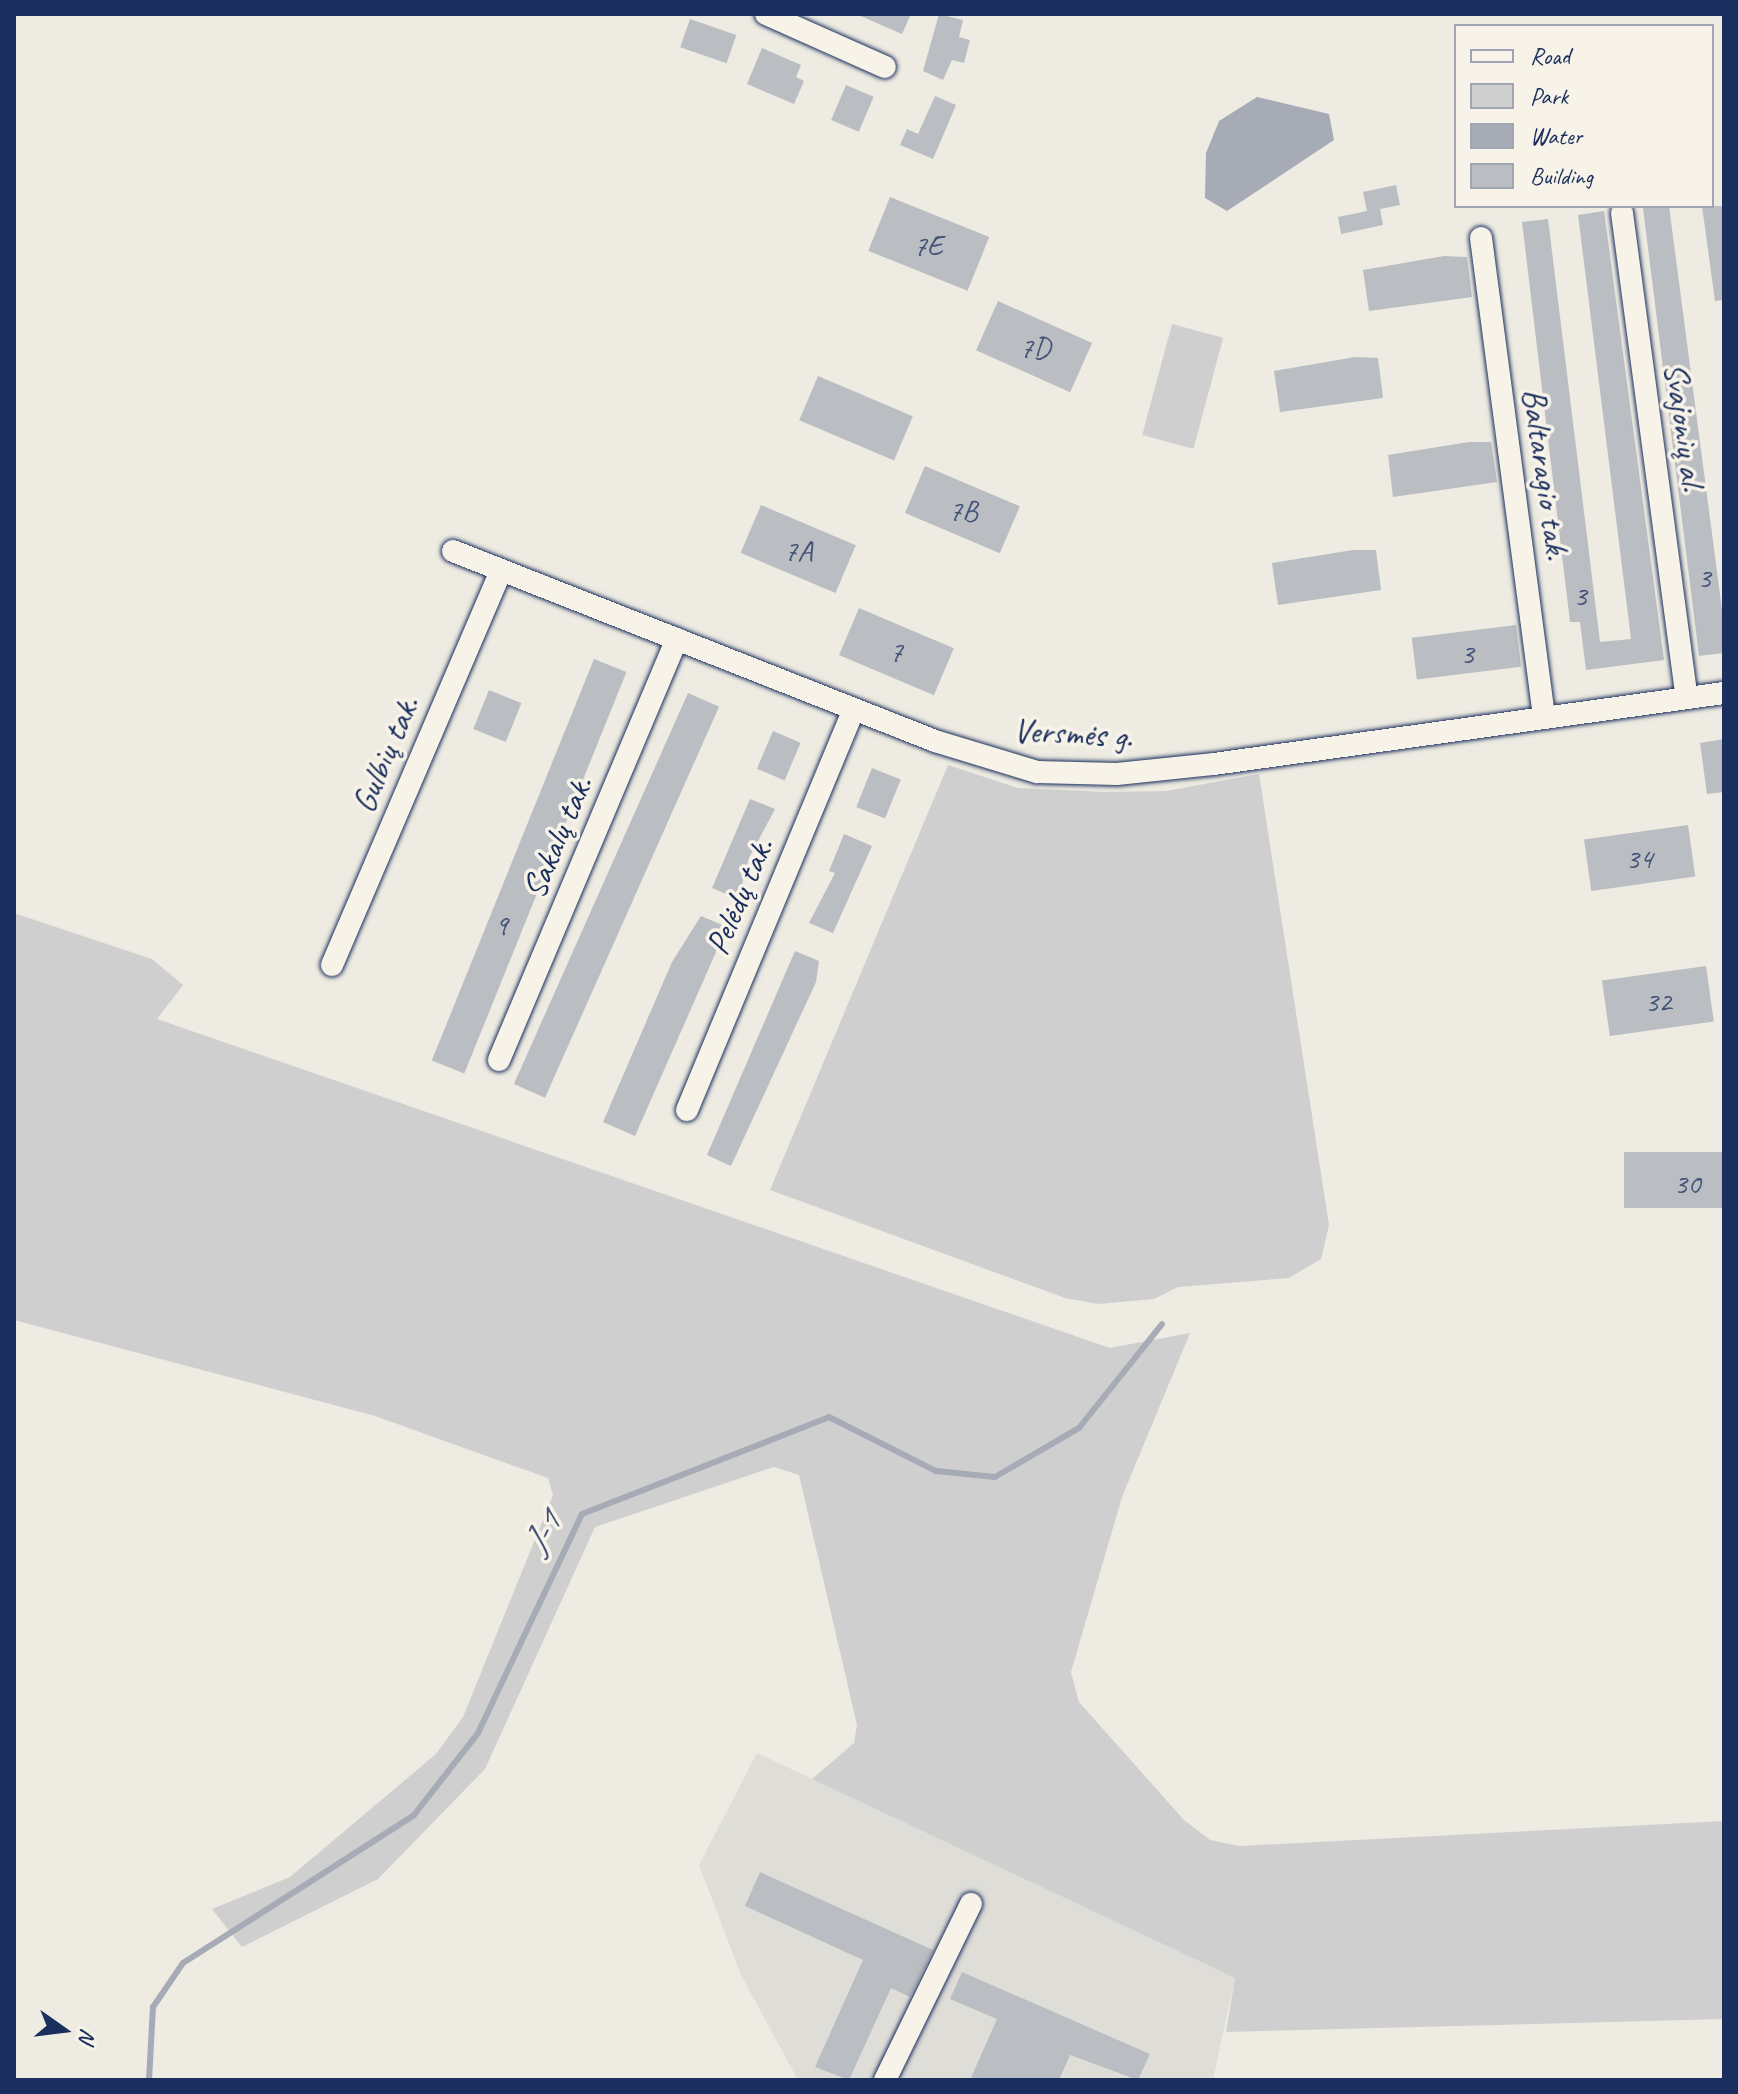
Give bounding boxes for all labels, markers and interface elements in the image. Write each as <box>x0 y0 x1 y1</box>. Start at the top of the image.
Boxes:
legend <box>1454 24 1714 208</box>
text: Road <box>1530 41 1570 71</box>
text: Park <box>1530 81 1568 111</box>
text: Water <box>1530 121 1582 151</box>
text: Building <box>1530 161 1593 191</box>
house number: 7E <box>913 227 943 263</box>
house number: 7D <box>1020 329 1050 365</box>
street label: Svajonių al. <box>1656 360 1714 494</box>
street label: Baltaragio tak. <box>1514 385 1578 563</box>
house number: 7B <box>948 492 978 528</box>
house number: 7A <box>784 532 812 568</box>
house number: 3 <box>1697 559 1711 595</box>
house number: 3 <box>1573 577 1587 613</box>
house number: 7 <box>889 633 903 669</box>
house number: 3 <box>1460 635 1474 671</box>
street label: Gulbių tak. <box>342 690 428 818</box>
street label: Versmės g. <box>1012 710 1134 756</box>
street label: Sakalų tak. <box>513 770 601 904</box>
street label: Pelėdų tak. <box>696 832 782 960</box>
house number: 34 <box>1626 840 1652 876</box>
house number: 9 <box>494 907 508 943</box>
house number: 32 <box>1645 983 1671 1019</box>
house number: 30 <box>1674 1165 1700 1201</box>
water label: J-1 <box>514 1505 570 1561</box>
north arrow <box>24 1990 104 2070</box>
text: N <box>72 2026 103 2046</box>

